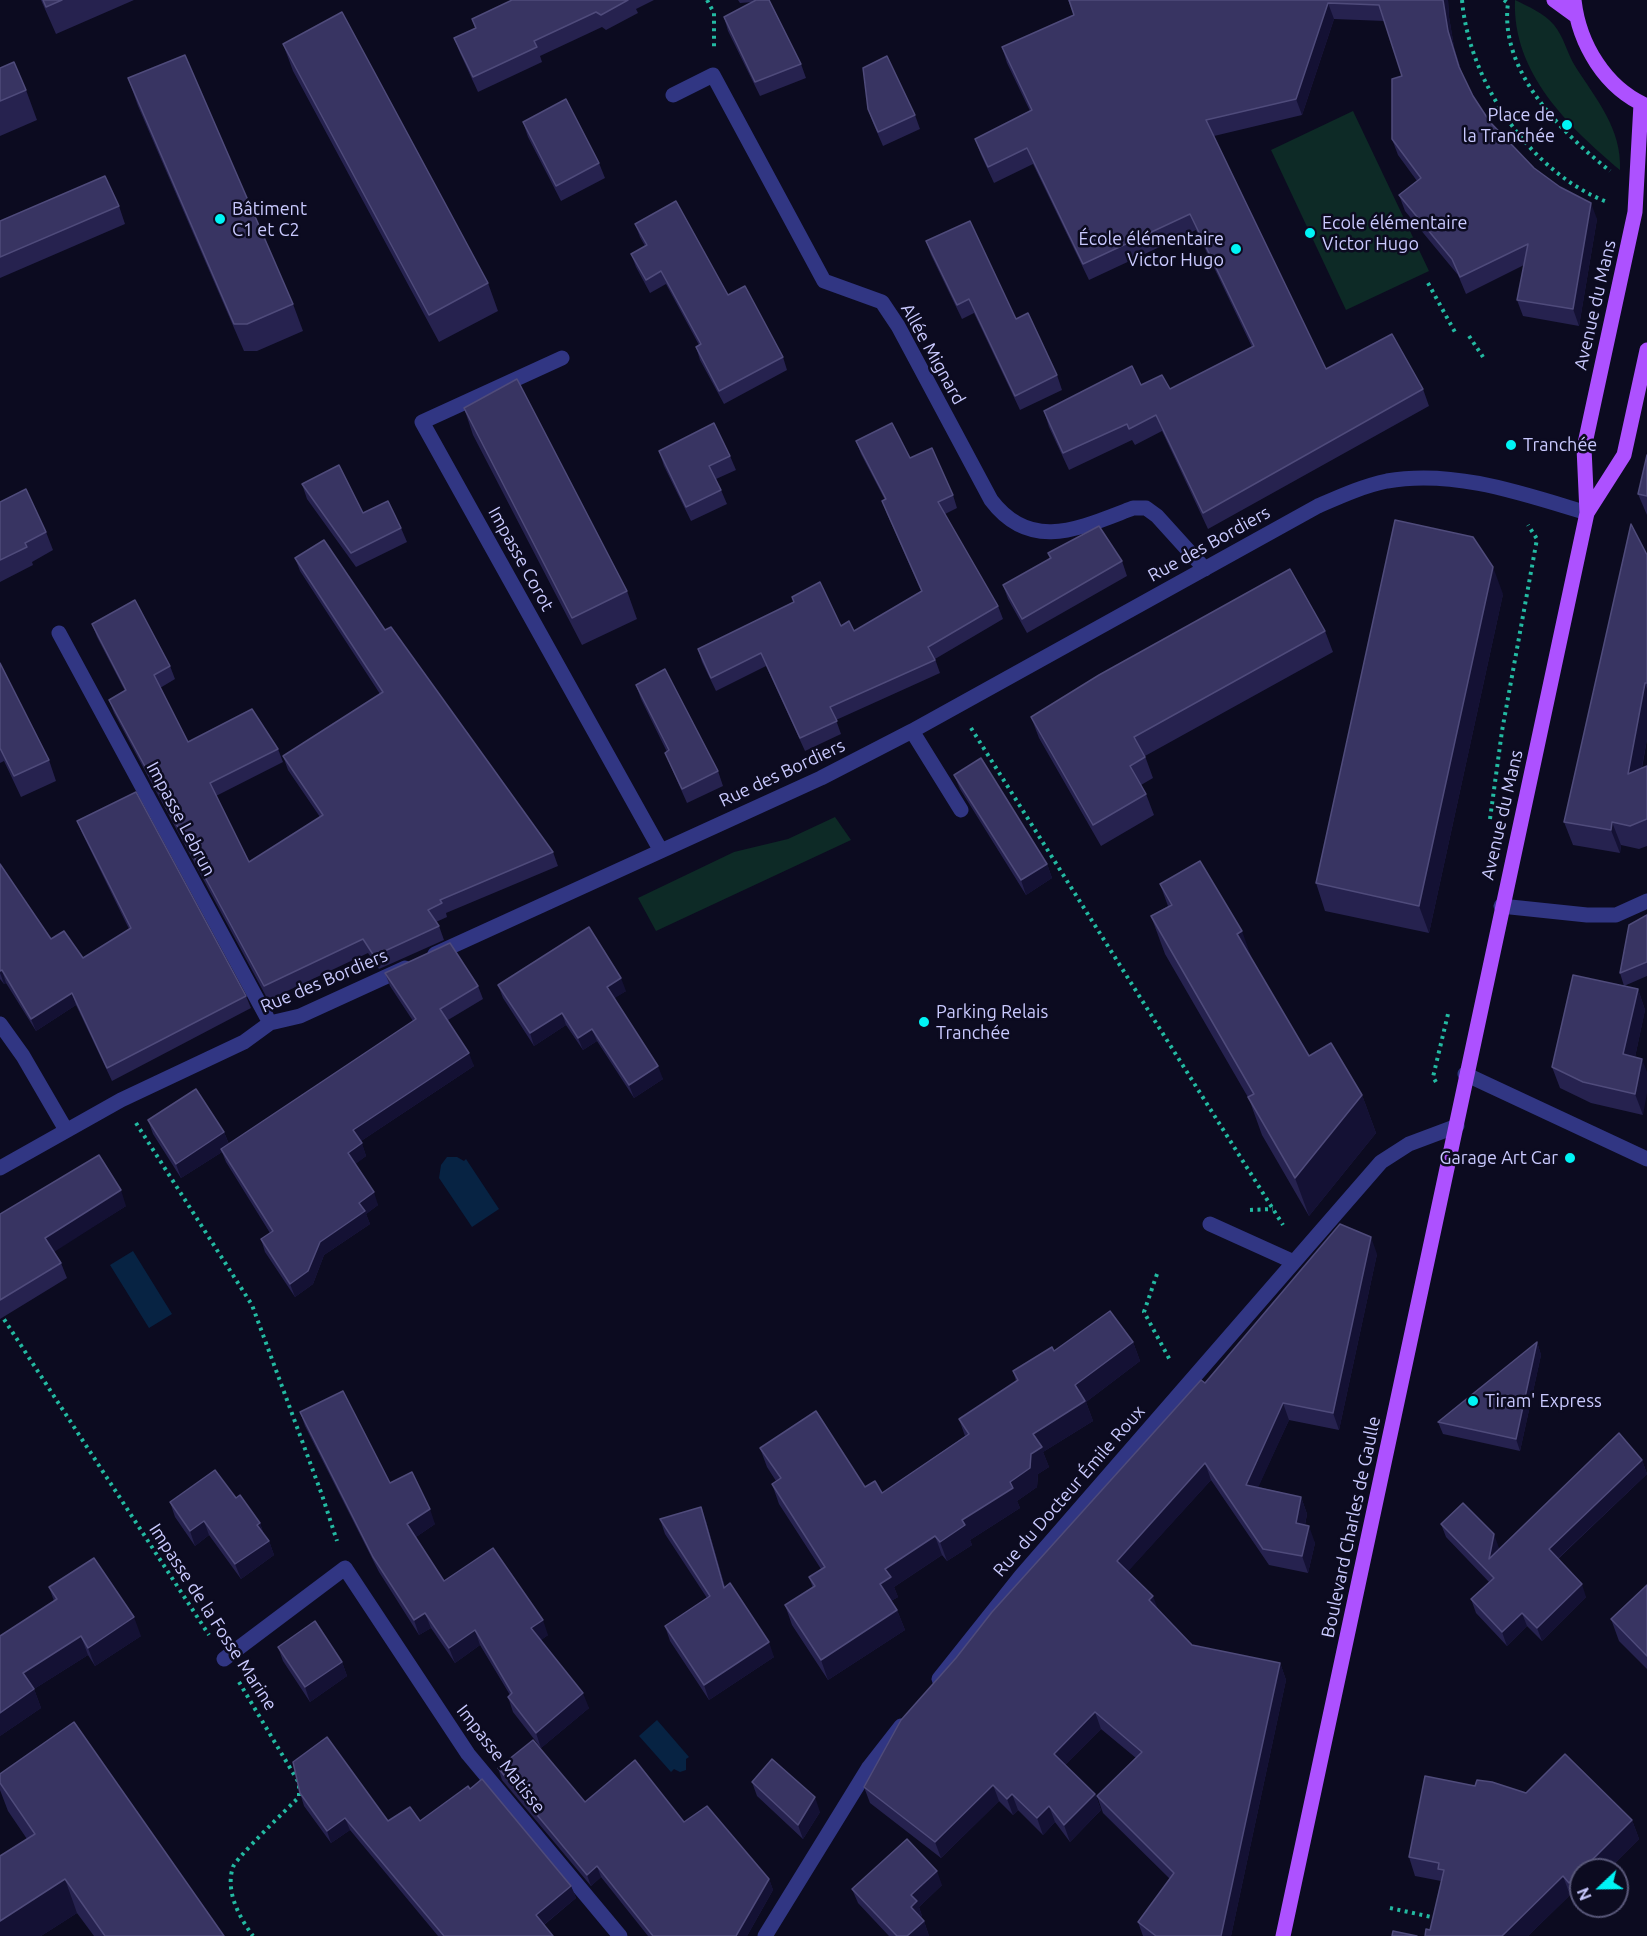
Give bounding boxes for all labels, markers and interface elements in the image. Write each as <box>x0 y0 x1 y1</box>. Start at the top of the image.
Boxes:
place label: Place de la Tranchée <box>1463 104 1555 146</box>
marker: Place de la Tranchée <box>1560 118 1574 132</box>
place label: Bâtiment C1 et C2 <box>232 198 307 240</box>
marker: Bâtiment C1 et C2 <box>213 212 227 226</box>
place label: Ecole élémentaire Victor Hugo <box>1322 212 1467 254</box>
marker: Ecole élémentaire Victor Hugo <box>1303 226 1317 240</box>
place label: École élémentaire Victor Hugo <box>1079 228 1224 270</box>
street label: Avenue du Mans <box>1570 238 1620 372</box>
marker: École élémentaire Victor Hugo <box>1229 242 1243 256</box>
street label: Allée Mignard <box>896 300 970 408</box>
place label: Tranchée <box>1523 434 1597 456</box>
marker: Tranchée <box>1504 438 1518 452</box>
street label: Rue des Bordiers <box>1144 502 1274 586</box>
street label: Impasse Corot <box>484 503 558 615</box>
street label: Rue des Bordiers <box>716 734 848 812</box>
street label: Avenue du Mans <box>1477 748 1527 882</box>
street label: Impasse Lebrun <box>142 758 220 880</box>
street label: Rue des Bordiers <box>257 944 391 1018</box>
place label: Parking Relais Tranchée <box>936 1001 1048 1044</box>
marker: Parking Relais Tranchée <box>917 1015 931 1029</box>
place label: Garage Art Car <box>1440 1147 1558 1169</box>
marker: Garage Art Car <box>1563 1151 1577 1165</box>
place label: Tiram' Express <box>1485 1390 1602 1412</box>
marker: Tiram' Express <box>1466 1394 1480 1408</box>
street label: Rue du Docteur Émile Roux <box>989 1401 1149 1581</box>
street label: Boulevard Charles de Gaulle <box>1317 1414 1385 1640</box>
street label: Impasse de la Fosse Marine <box>144 1520 282 1714</box>
street label: Impasse Matisse <box>452 1701 550 1817</box>
north arrow <box>1569 1858 1629 1918</box>
text: N <box>1574 1885 1595 1903</box>

